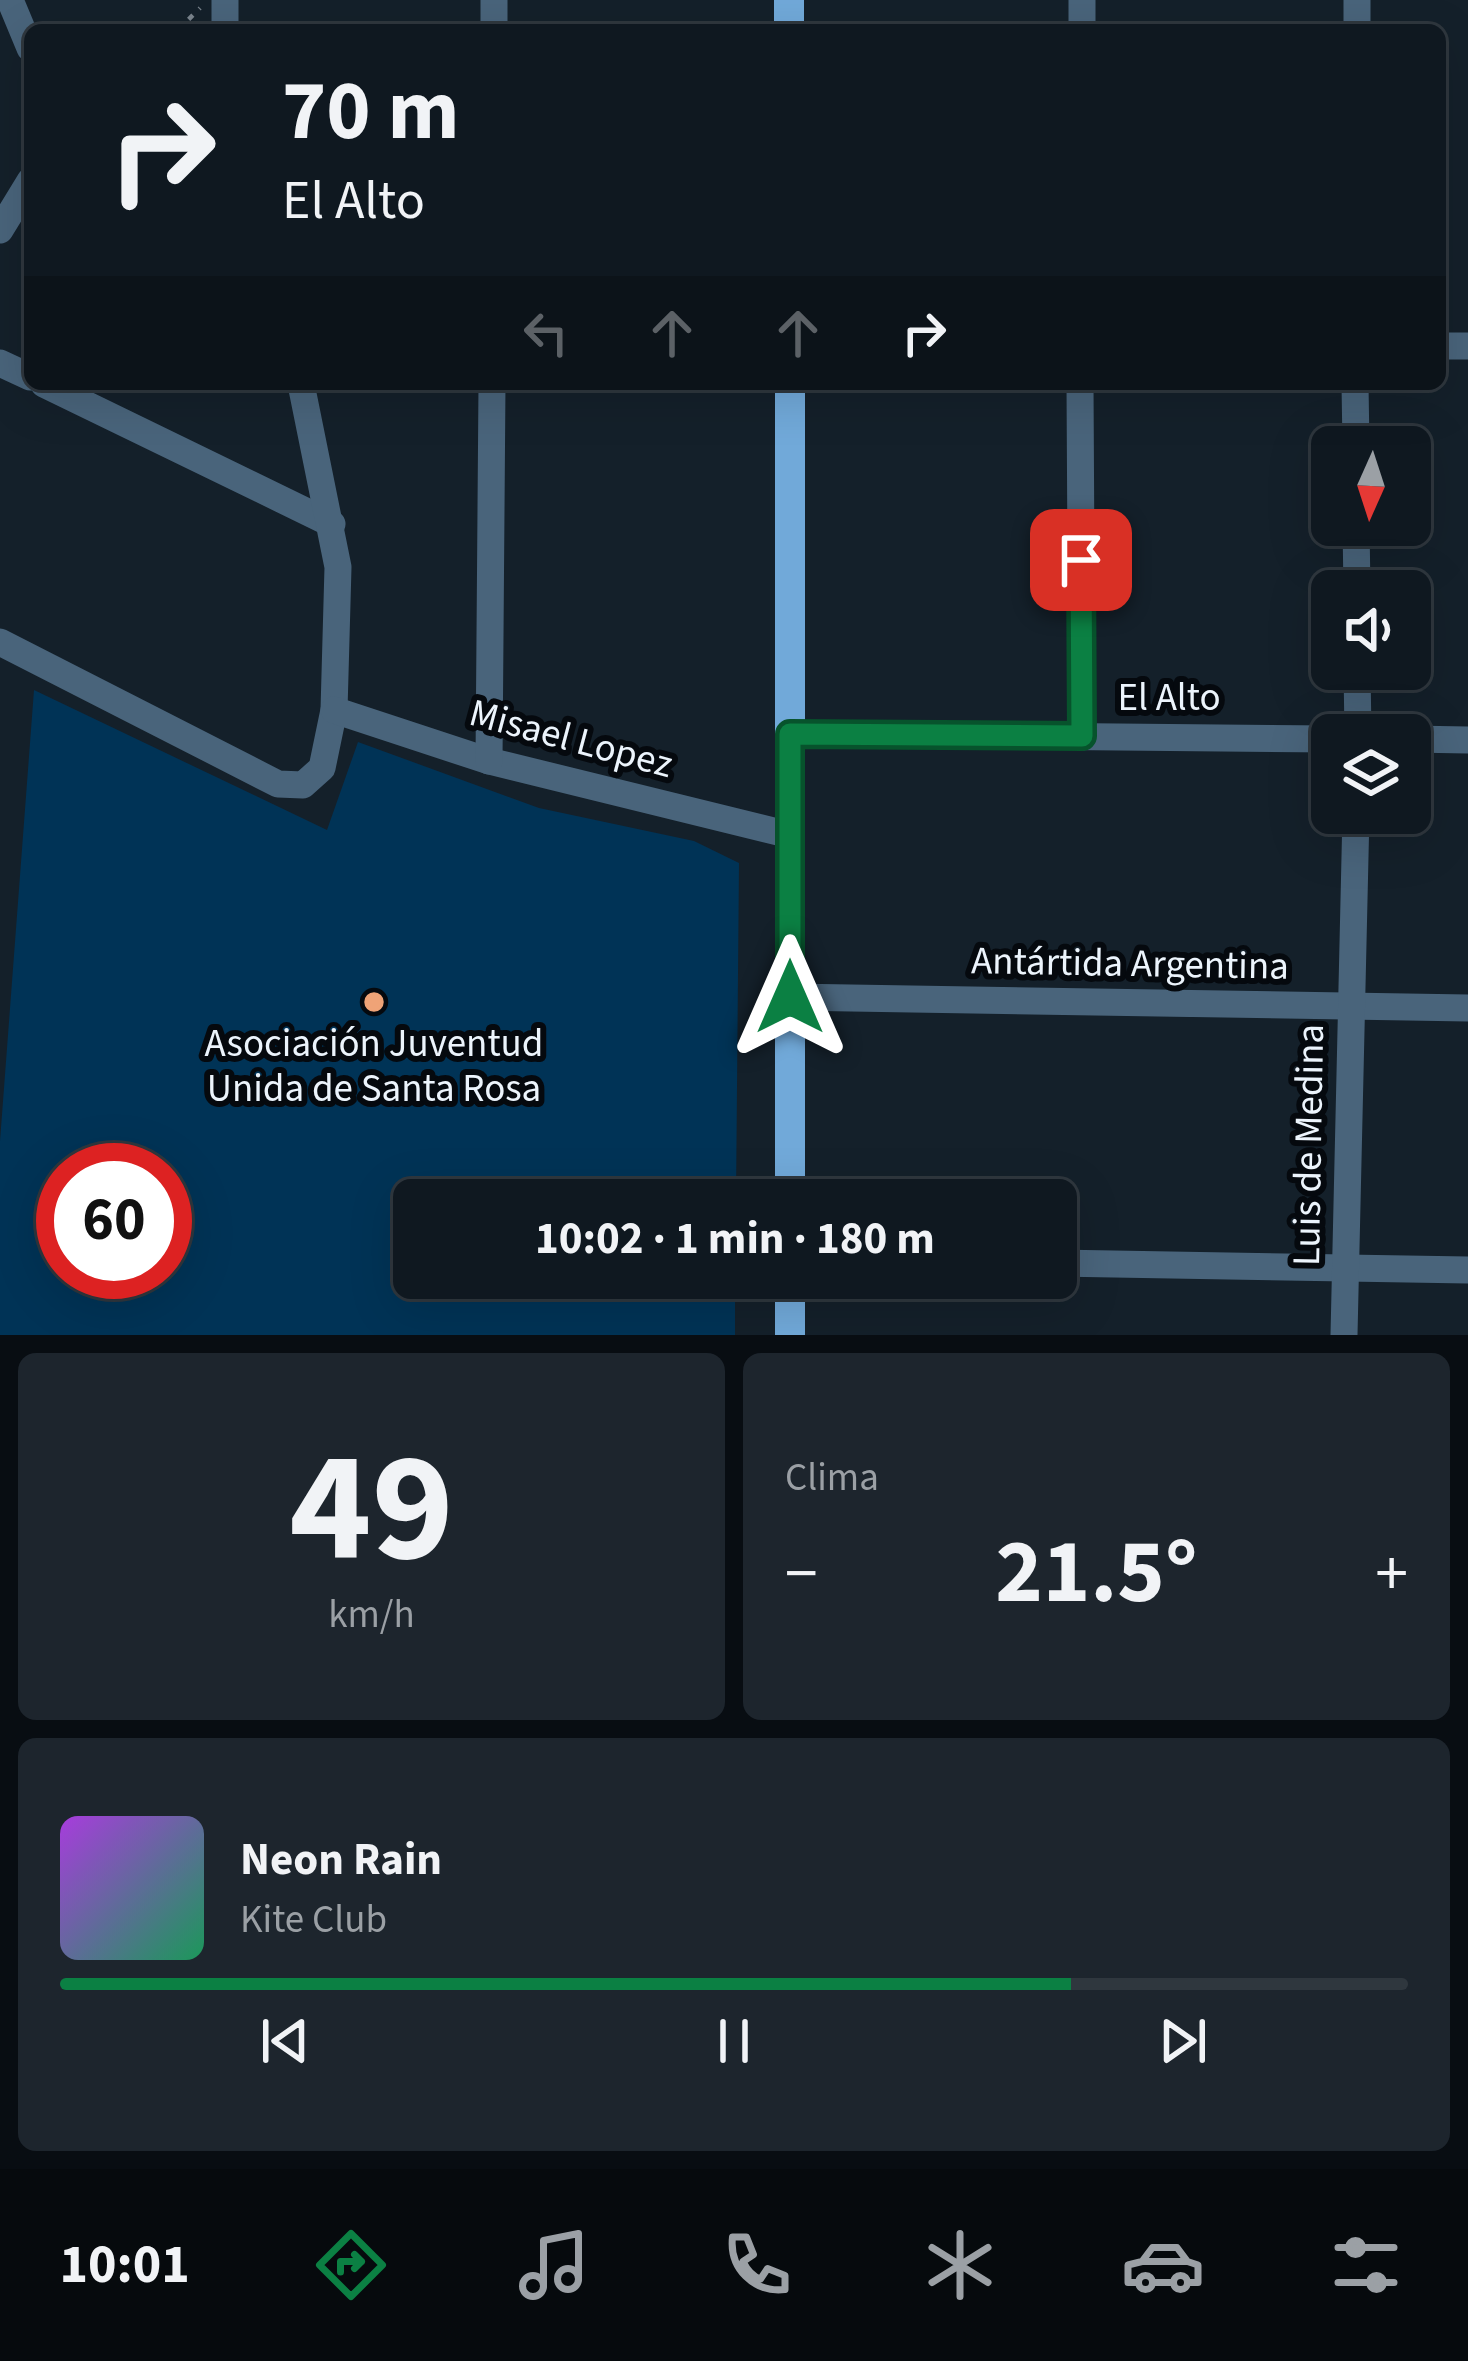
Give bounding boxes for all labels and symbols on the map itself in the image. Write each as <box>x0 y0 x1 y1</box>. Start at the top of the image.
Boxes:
north arrow <box>1311 426 1431 546</box>
pin <box>1030 509 1132 611</box>
street label: El Alto <box>1117 670 1221 726</box>
street label: Misael Lopez <box>463 685 679 793</box>
street label: Antártida Argentina <box>971 933 1289 995</box>
position arrow <box>727 934 853 1060</box>
marker: Asociación Juventud Unida de Santa Rosa <box>361 989 387 1015</box>
place label: Asociación Juventud Unida de Santa Rosa <box>205 1016 543 1117</box>
street label: Luis de Medina <box>1279 1023 1339 1267</box>
speed limit sign: 60 <box>36 1143 192 1299</box>

